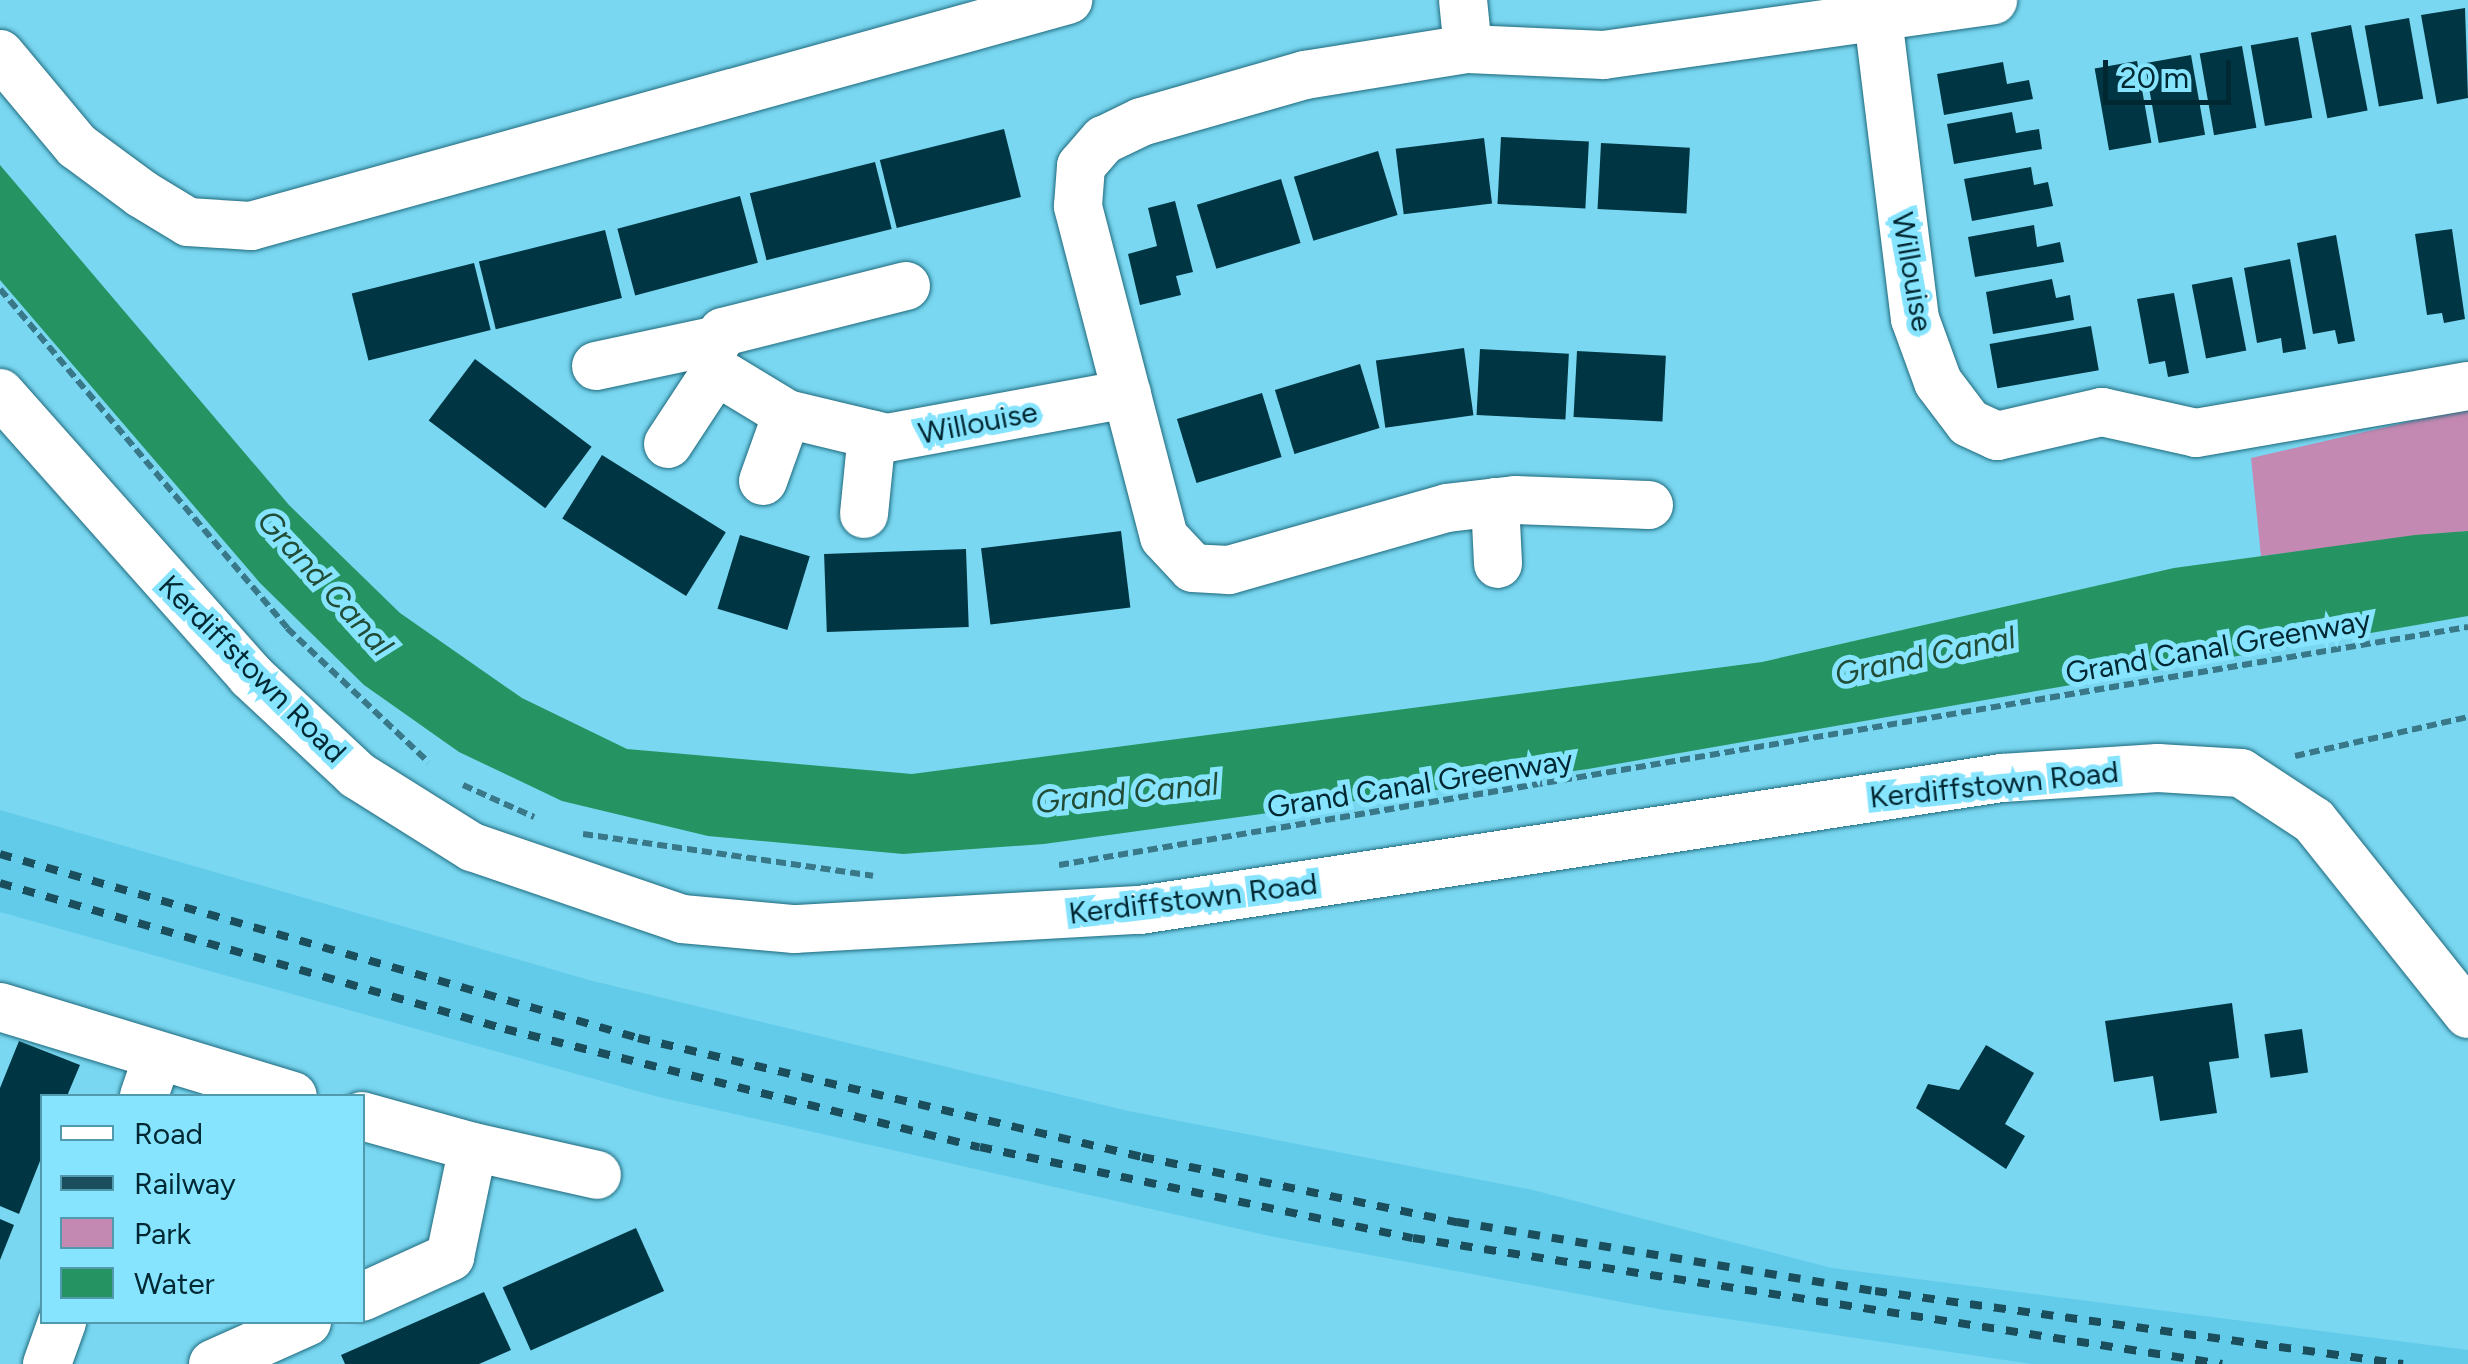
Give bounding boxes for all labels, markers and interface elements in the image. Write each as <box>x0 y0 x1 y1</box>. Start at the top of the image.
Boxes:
scale bar <box>2108 40 2236 102</box>
text: 20 m <box>2120 59 2189 96</box>
street label: Willouise <box>1884 210 1940 334</box>
street label: Willouise <box>915 394 1041 452</box>
water label: Grand Canal <box>249 502 401 664</box>
street label: Kerdiffstown Road <box>151 568 353 770</box>
street label: Grand Canal Greenway <box>2063 602 2373 692</box>
water label: Grand Canal <box>1831 618 2019 694</box>
street label: Grand Canal Greenway <box>1264 742 1576 826</box>
street label: Kerdiffstown Road <box>1868 754 2120 816</box>
water label: Grand Canal <box>1033 764 1221 822</box>
street label: Kerdiffstown Road <box>1067 866 1319 932</box>
legend <box>40 1094 365 1324</box>
text: Road <box>134 1115 203 1152</box>
text: Railway <box>134 1165 236 1202</box>
text: Park <box>134 1215 191 1252</box>
text: Water <box>134 1265 215 1302</box>

